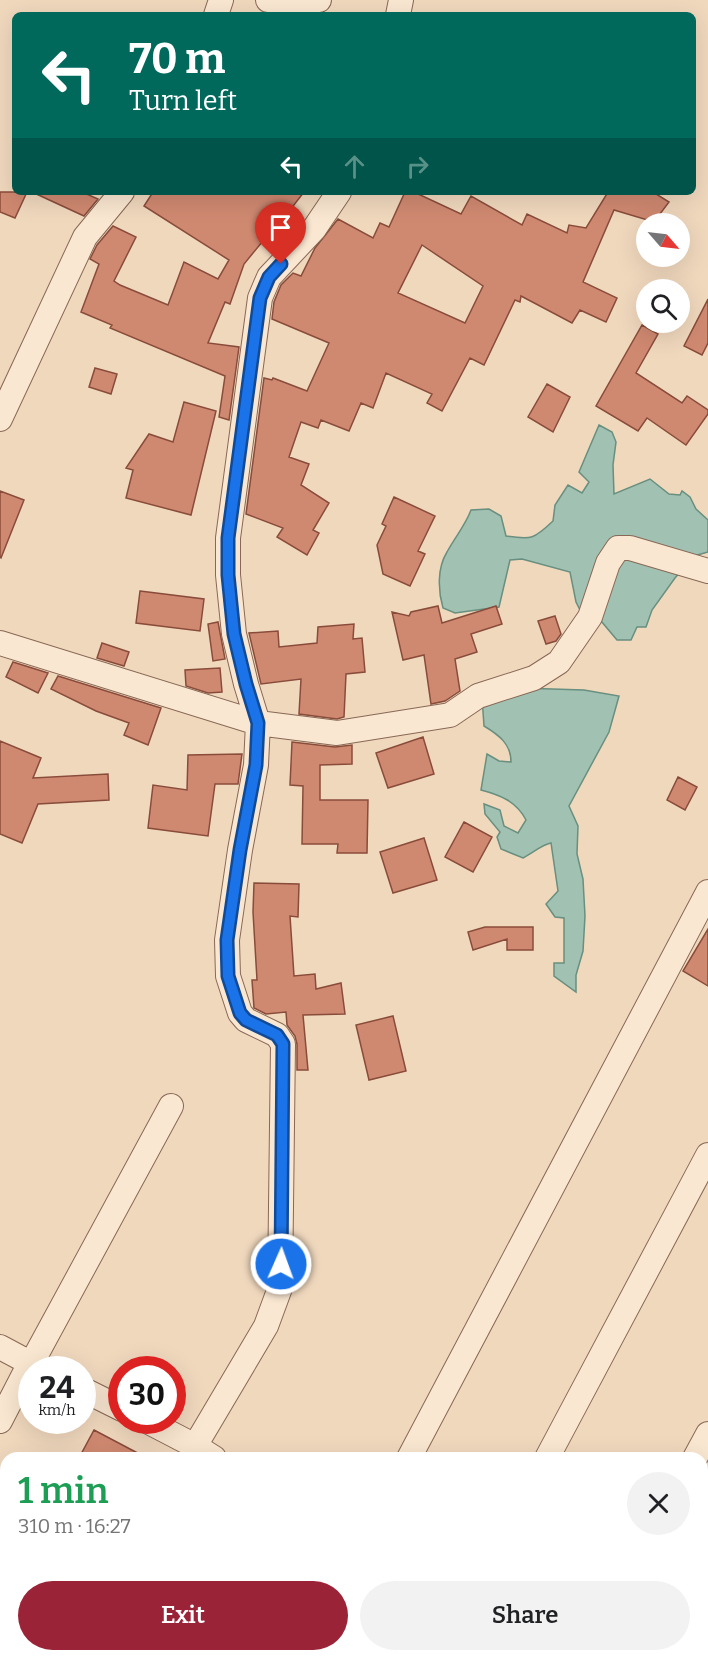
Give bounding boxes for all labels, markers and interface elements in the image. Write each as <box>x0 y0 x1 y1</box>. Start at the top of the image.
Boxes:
text: 70 m <box>129 34 225 84</box>
icon: left <box>30 36 108 114</box>
text: Turn left <box>129 85 237 117</box>
icon: left <box>275 150 308 183</box>
icon: ahead <box>338 150 371 183</box>
icon: right <box>401 150 434 183</box>
pin <box>255 202 306 264</box>
icon: arrive <box>264 211 297 244</box>
north arrow <box>636 213 690 267</box>
map controls <box>636 213 690 333</box>
button: search <box>636 279 690 333</box>
position arrow <box>249 1232 313 1296</box>
speed limit sign: 30 <box>108 1356 186 1434</box>
text: 24 <box>39 1370 75 1406</box>
text: km/h <box>38 1401 76 1419</box>
text: 1 min <box>18 1469 109 1513</box>
button: close <box>627 1472 690 1535</box>
text: 310 m · 16:27 <box>18 1514 130 1538</box>
button: Exit <box>18 1581 348 1650</box>
button: Share <box>360 1581 690 1650</box>

